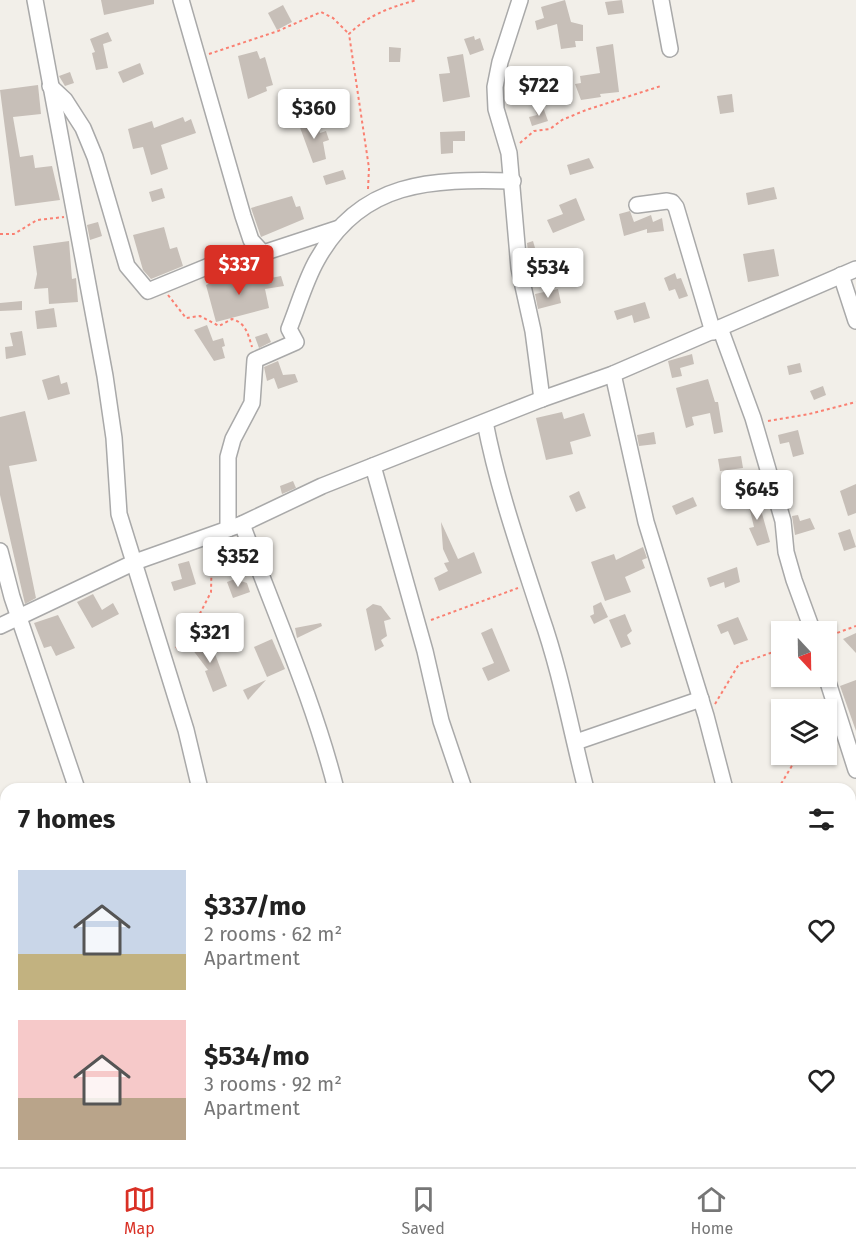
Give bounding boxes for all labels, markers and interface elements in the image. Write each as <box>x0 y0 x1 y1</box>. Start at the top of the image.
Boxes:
pin: $722 <box>503 66 575 117</box>
text: $722 <box>519 73 559 97</box>
pin: $360 <box>278 89 350 140</box>
text: $360 <box>292 96 336 120</box>
pin: $337 <box>203 245 275 296</box>
pin: $534 <box>512 248 584 299</box>
text: $337 <box>218 252 260 276</box>
text: $534 <box>526 255 570 279</box>
pin: $645 <box>721 470 793 521</box>
text: $645 <box>735 477 779 501</box>
pin: $352 <box>202 537 274 588</box>
text: $352 <box>217 544 259 568</box>
pin: $321 <box>174 613 246 664</box>
text: $321 <box>190 620 230 644</box>
north arrow <box>771 621 837 687</box>
map controls <box>771 621 837 765</box>
button: layers <box>771 699 837 765</box>
icon: filters <box>805 803 838 836</box>
text: 7 homes <box>18 804 115 835</box>
text: $337/mo <box>204 891 306 922</box>
icon: home <box>66 894 138 966</box>
icon: heart <box>805 914 838 947</box>
text: 2 rooms · 62 m² <box>204 922 342 946</box>
text: Apartment <box>204 946 300 970</box>
text: $534/mo <box>204 1041 310 1072</box>
icon: home <box>66 1044 138 1116</box>
icon: heart <box>805 1064 838 1097</box>
text: 3 rooms · 92 m² <box>204 1072 342 1096</box>
text: Apartment <box>204 1096 300 1120</box>
tab: Map <box>123 1183 156 1238</box>
tab: Saved <box>402 1183 445 1238</box>
tab: Home <box>691 1183 733 1238</box>

